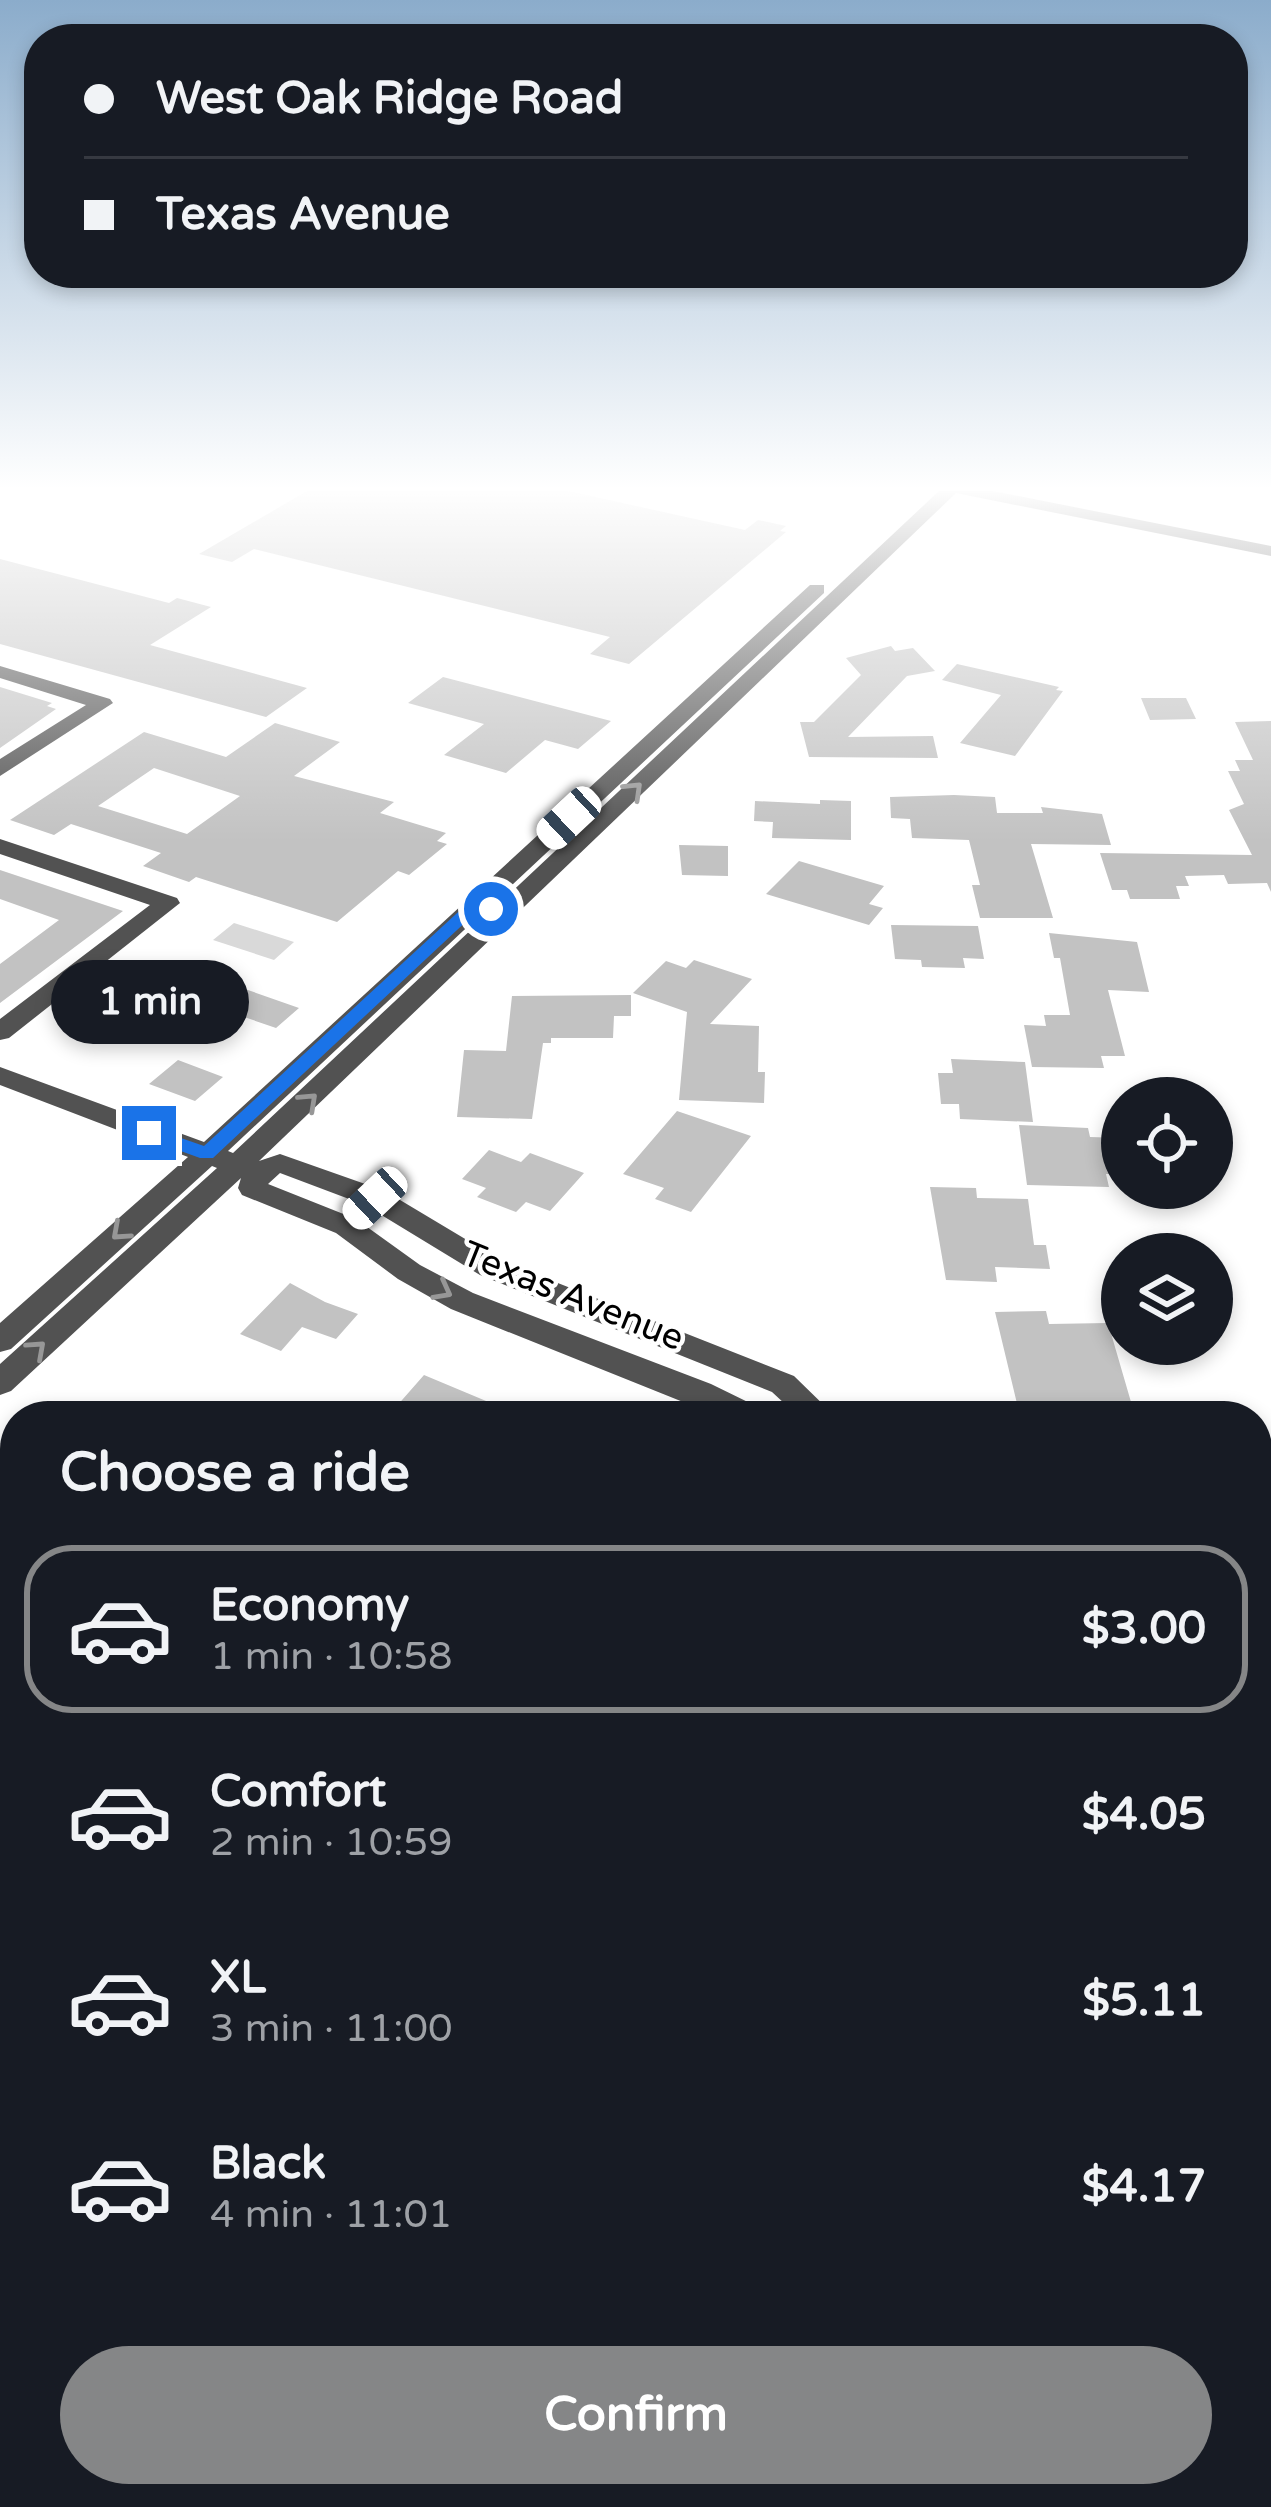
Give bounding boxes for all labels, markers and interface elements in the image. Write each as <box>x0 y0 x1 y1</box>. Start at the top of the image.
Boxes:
text: West Oak Ridge Road <box>156 72 623 126</box>
text: Texas Avenue <box>156 188 450 242</box>
car <box>530 780 608 856</box>
one-way arrow <box>620 782 642 804</box>
route start <box>464 882 518 936</box>
callout: 1 min <box>50 959 248 1043</box>
text: 1 min <box>98 978 202 1025</box>
map controls <box>1101 1077 1233 1365</box>
button: locate <box>1101 1077 1233 1209</box>
one-way arrow <box>295 1093 316 1115</box>
route end <box>122 1106 176 1160</box>
car <box>336 1160 414 1236</box>
one-way arrow <box>112 1218 133 1239</box>
street label: Texas Avenue <box>456 1232 690 1360</box>
button: layers <box>1101 1233 1233 1365</box>
one-way arrow <box>430 1277 451 1300</box>
one-way arrow <box>23 1342 44 1363</box>
text: Choose a ride <box>60 1440 410 1505</box>
icon: car <box>66 1575 174 1683</box>
text: Economy <box>210 1579 409 1633</box>
text: $3.00 <box>1082 1602 1206 1656</box>
text: 1 min · 10:58 <box>210 1633 452 1680</box>
icon: car <box>66 1761 174 1869</box>
text: Comfort <box>210 1765 386 1819</box>
text: $4.05 <box>1082 1788 1206 1842</box>
text: 2 min · 10:59 <box>210 1819 452 1866</box>
icon: car <box>66 1947 174 2055</box>
text: XL <box>210 1951 266 2005</box>
text: $5.11 <box>1082 1974 1206 2028</box>
text: 3 min · 11:00 <box>210 2005 452 2052</box>
icon: car <box>66 2133 174 2241</box>
text: Black <box>210 2137 326 2191</box>
text: $4.17 <box>1082 2160 1206 2214</box>
text: 4 min · 11:01 <box>210 2191 452 2238</box>
button: Confirm <box>60 2346 1212 2484</box>

